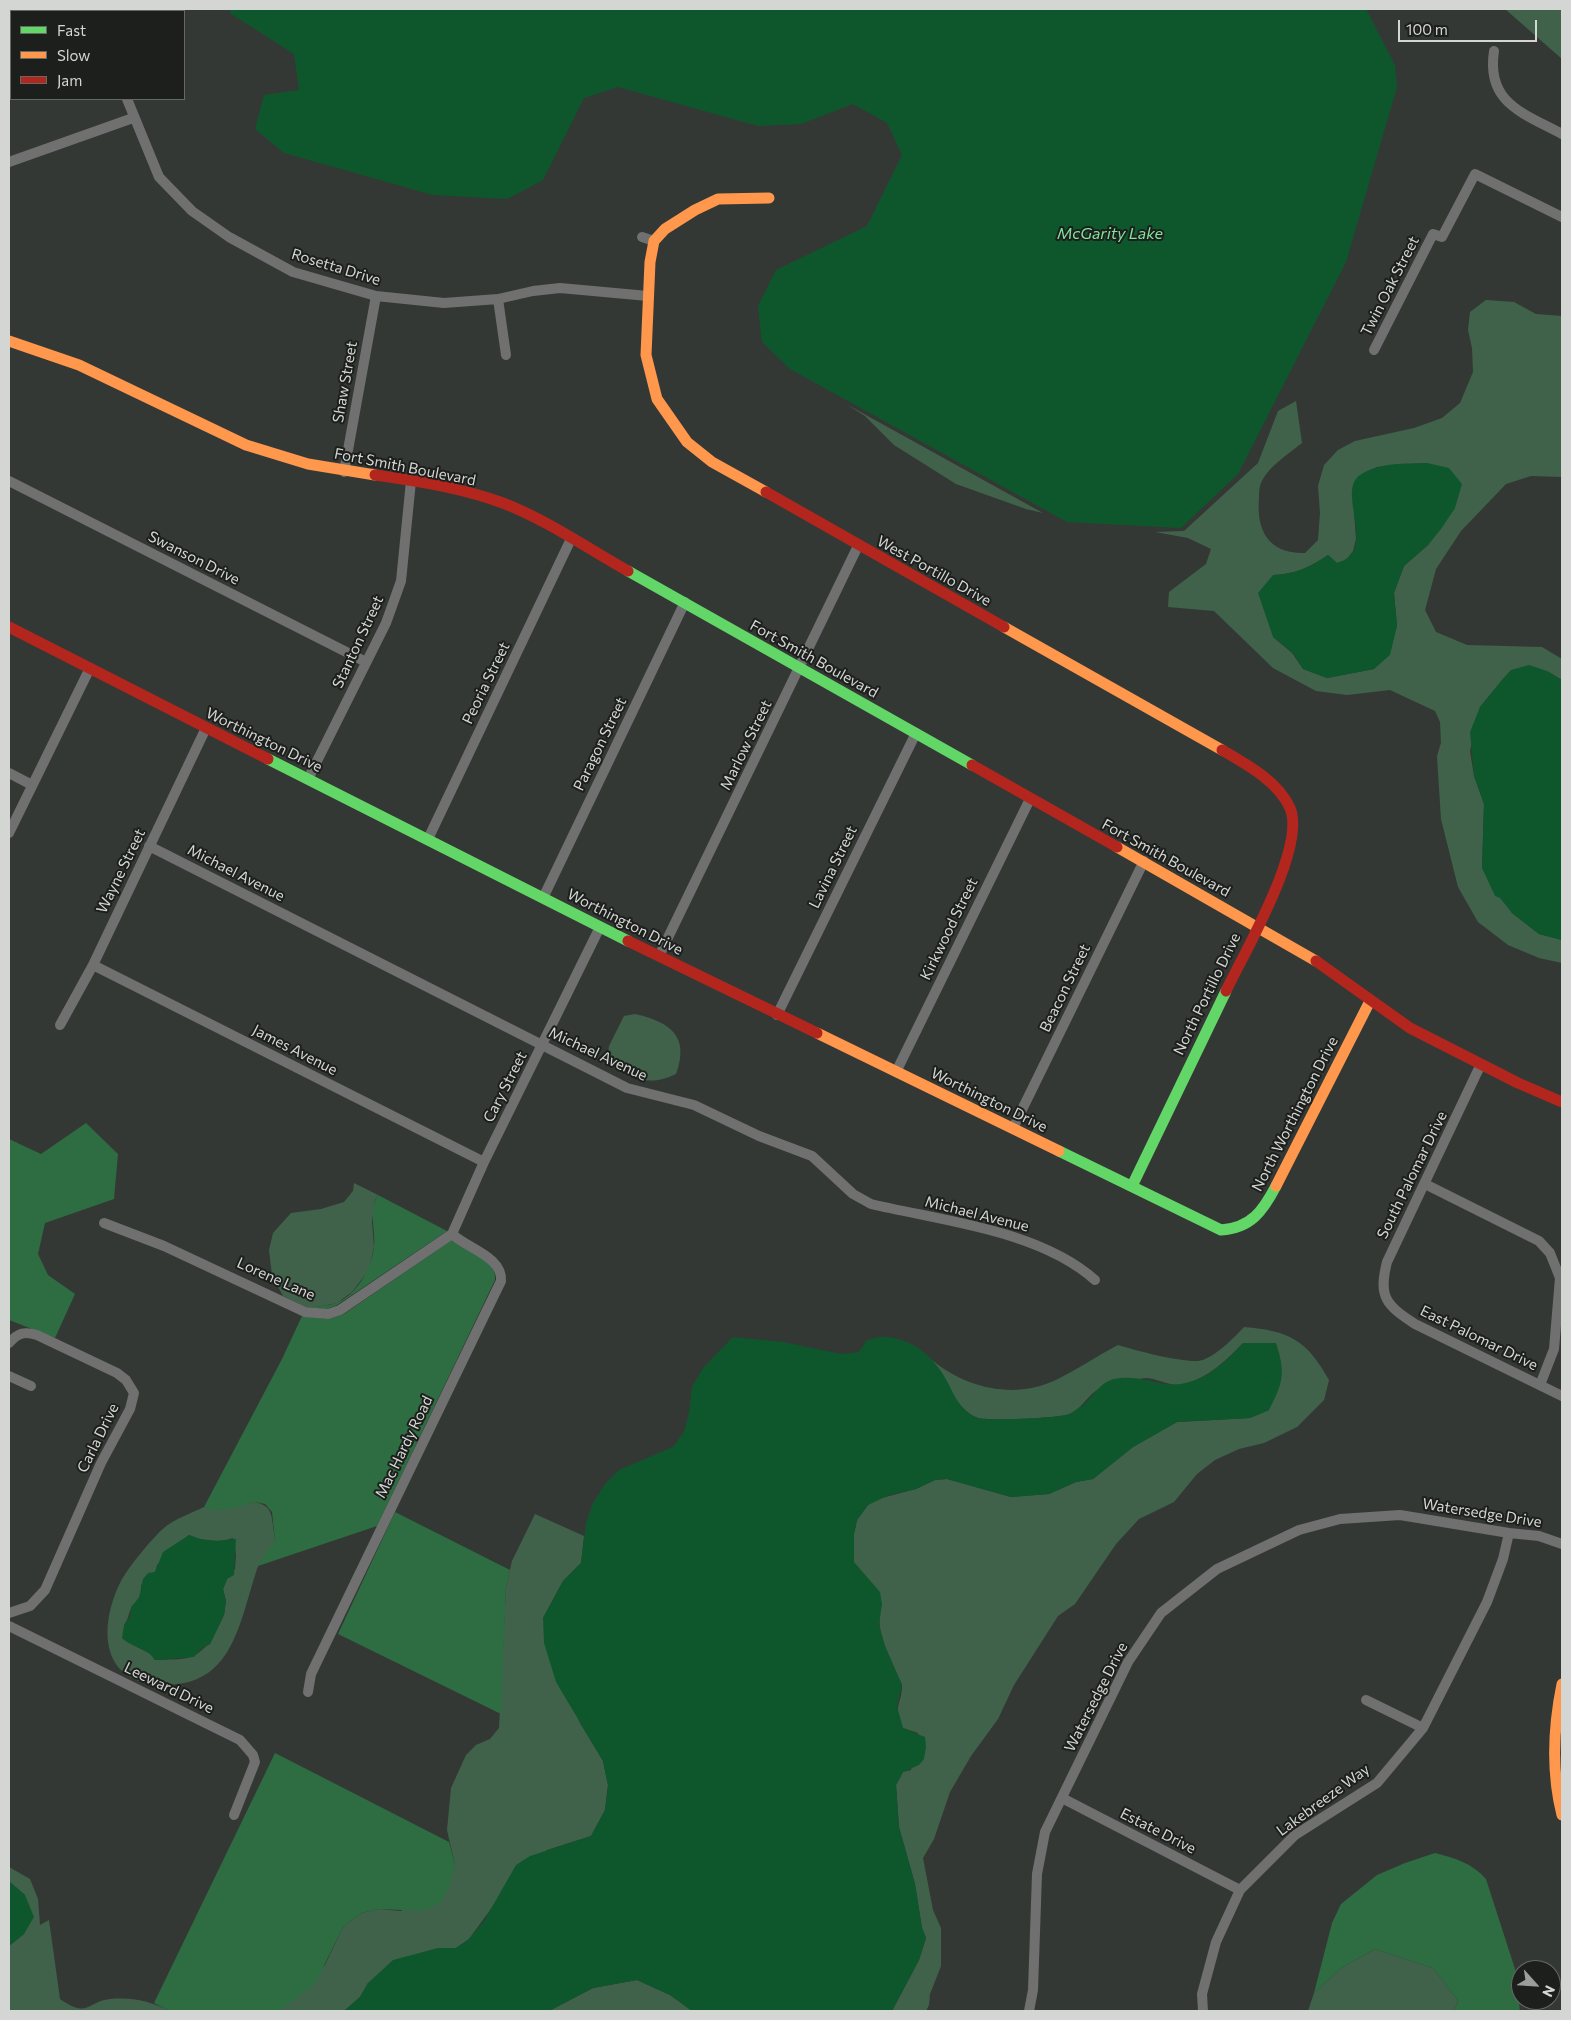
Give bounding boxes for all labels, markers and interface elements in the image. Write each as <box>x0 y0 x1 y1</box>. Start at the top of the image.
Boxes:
legend <box>10 10 185 100</box>
scale bar <box>1401 10 1540 42</box>
text: 100 m <box>1406 20 1448 38</box>
text: Fast <box>57 21 86 39</box>
text: Slow <box>57 46 90 64</box>
text: Jam <box>57 71 82 89</box>
water label: McGarity Lake <box>1057 224 1163 244</box>
street label: Twin Oak Street <box>1357 233 1423 339</box>
street label: Rosetta Drive <box>289 245 383 289</box>
street label: Shaw Street <box>329 340 361 424</box>
street label: Fort Smith Boulevard <box>333 444 477 490</box>
street label: Swanson Drive <box>145 527 243 589</box>
street label: West Portillo Drive <box>874 532 994 610</box>
street label: Stanton Street <box>329 593 387 691</box>
street label: Fort Smith Boulevard <box>747 616 881 702</box>
street label: Peoria Street <box>458 639 514 727</box>
street label: Paragon Street <box>570 694 630 794</box>
street label: Marlow Street <box>716 697 776 793</box>
street label: Worthington Drive <box>203 704 325 776</box>
street label: Fort Smith Boulevard <box>1099 815 1233 901</box>
street label: Lavina Street <box>805 823 861 911</box>
street label: Wayne Street <box>93 826 149 916</box>
street label: Michael Avenue <box>184 841 288 905</box>
street label: Kirkwood Street <box>916 875 982 983</box>
street label: Worthington Drive <box>564 885 686 959</box>
street label: North Portillo Drive <box>1170 930 1244 1058</box>
street label: Beacon Street <box>1036 941 1094 1035</box>
street label: James Avenue <box>250 1021 340 1079</box>
street label: Michael Avenue <box>546 1023 650 1085</box>
street label: North Worthington Drive <box>1248 1034 1342 1194</box>
street label: Cary Street <box>479 1049 531 1125</box>
street label: Worthington Drive <box>928 1064 1050 1136</box>
street label: South Palomar Drive <box>1373 1108 1451 1242</box>
street label: Michael Avenue <box>923 1192 1031 1236</box>
street label: Lorene Lane <box>234 1254 318 1304</box>
street label: East Palomar Drive <box>1417 1302 1541 1374</box>
street label: Mac Hardy Road <box>371 1393 437 1501</box>
street label: Carla Drive <box>73 1400 123 1476</box>
street label: Watersedge Drive <box>1421 1495 1543 1531</box>
street label: Watersedge Drive <box>1061 1639 1131 1755</box>
street label: Leeward Drive <box>121 1659 217 1717</box>
street label: Lakebreeze Way <box>1273 1760 1373 1840</box>
street label: Estate Drive <box>1117 1804 1199 1858</box>
north arrow <box>1511 1960 1561 2010</box>
text: N <box>1539 1983 1559 2000</box>

